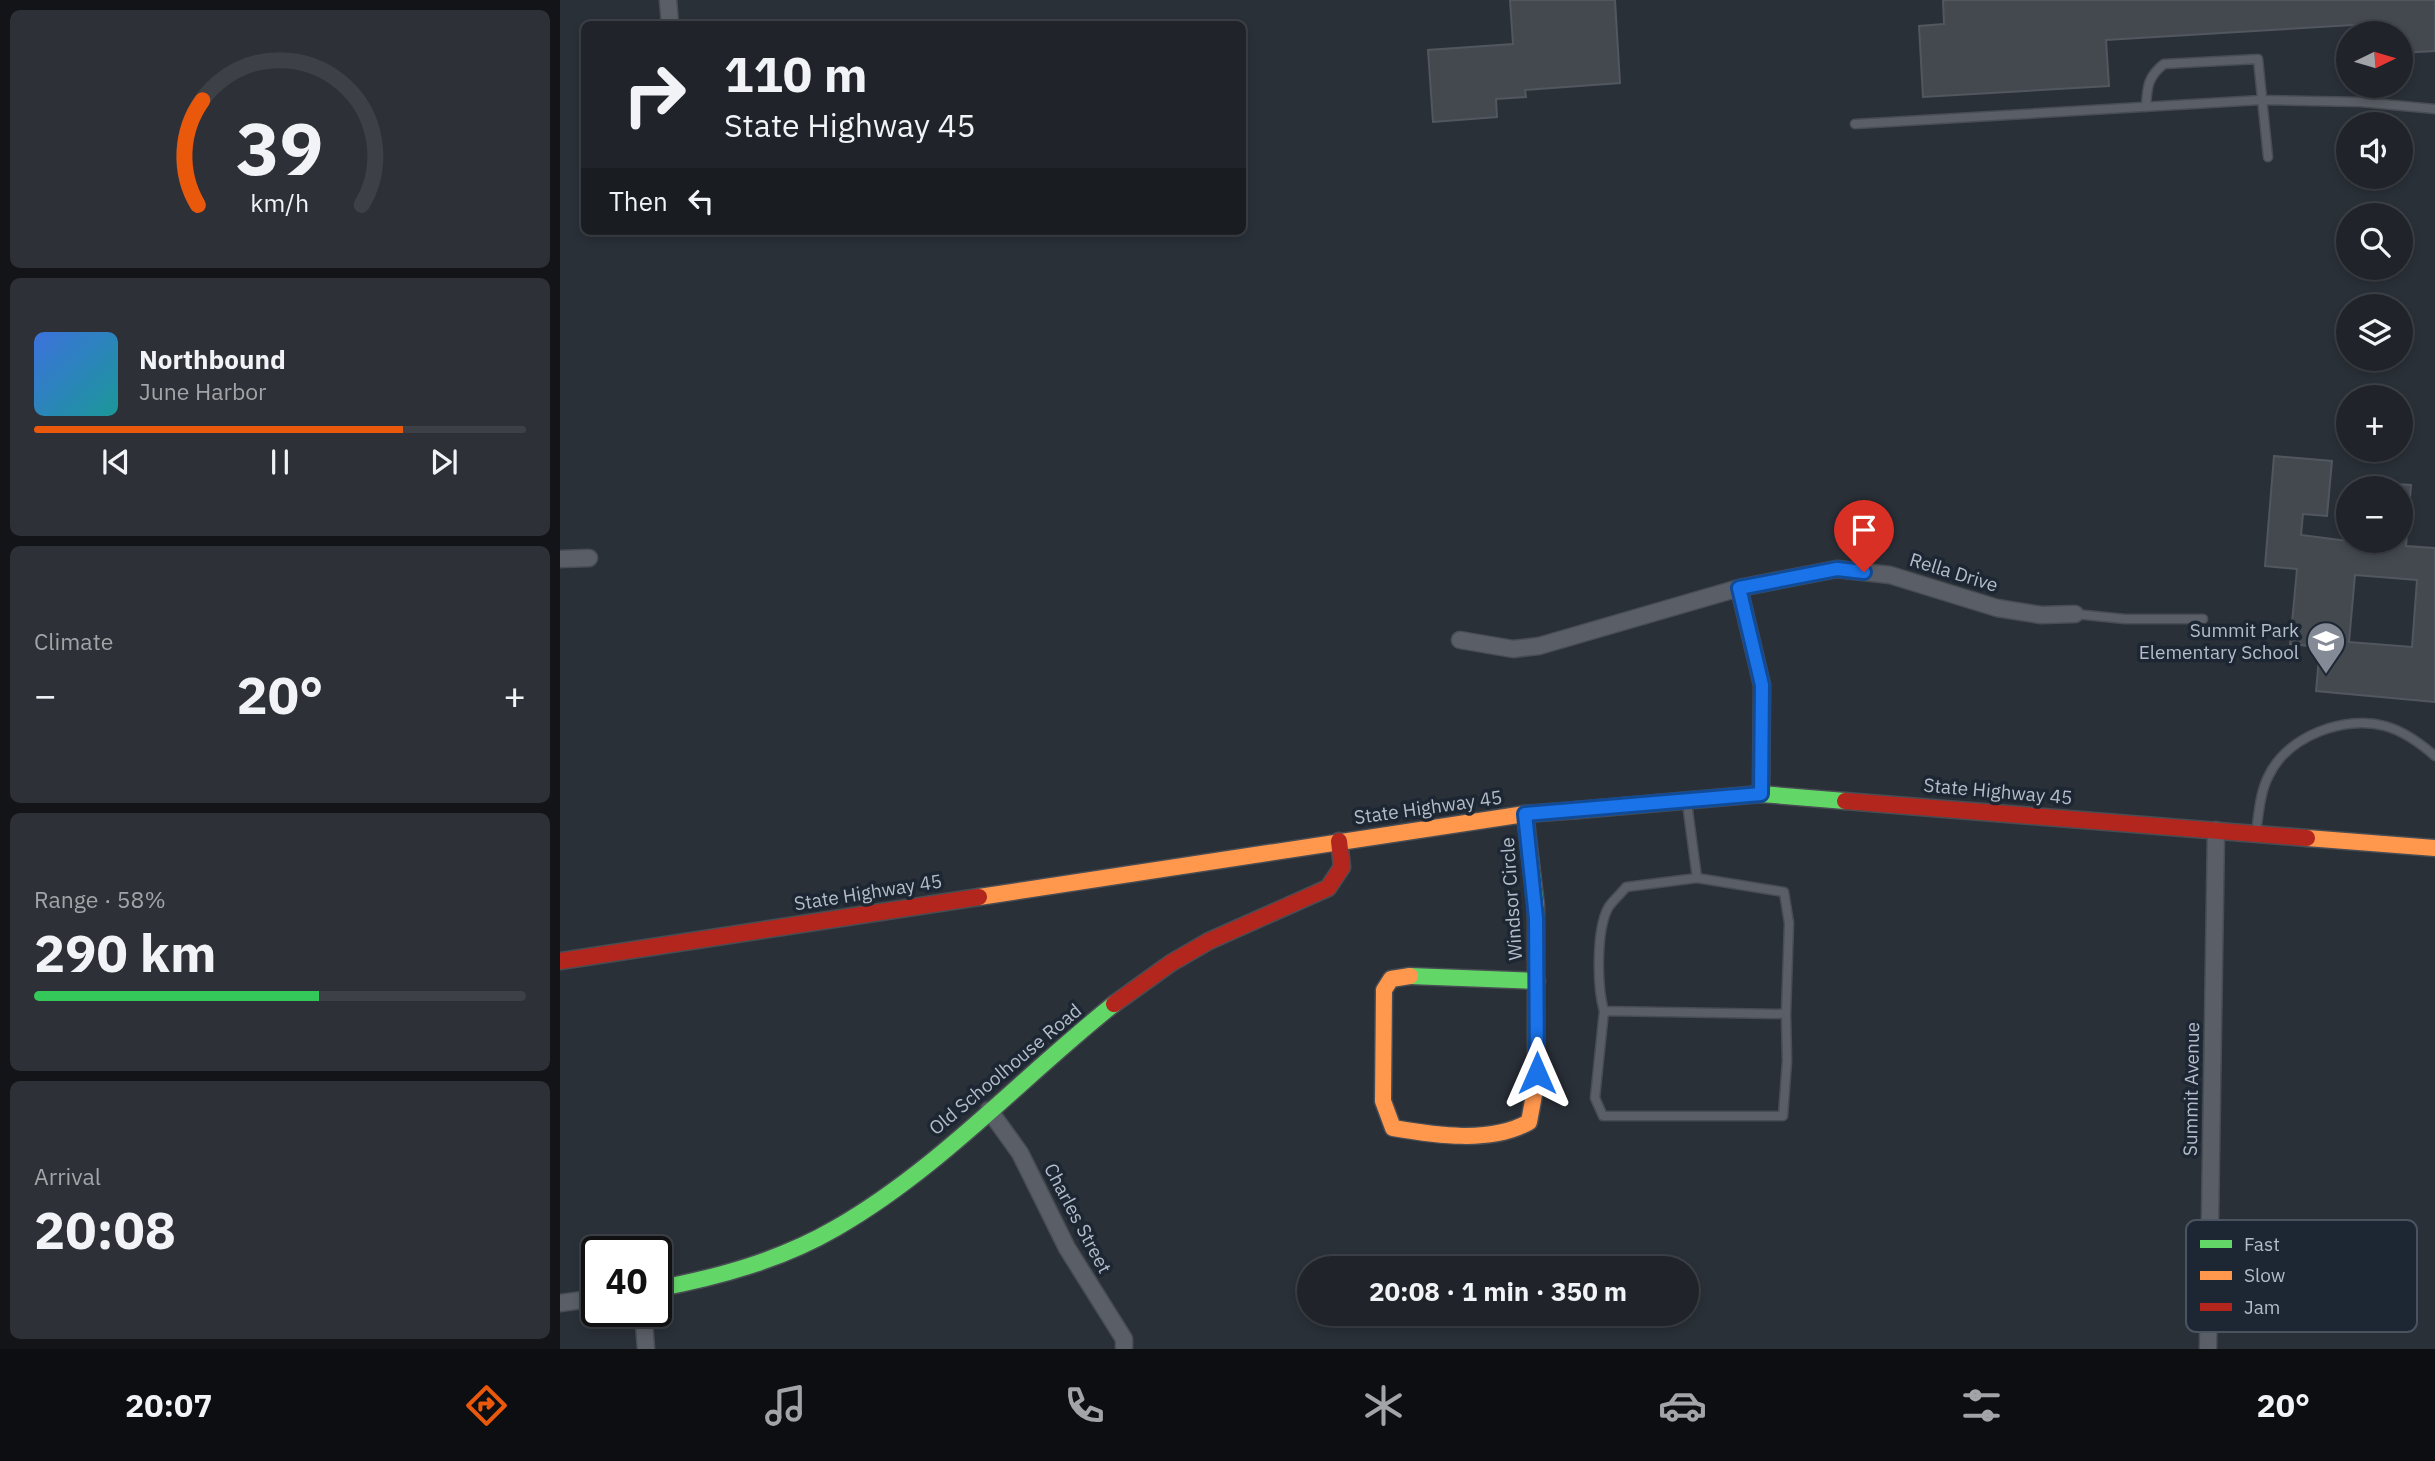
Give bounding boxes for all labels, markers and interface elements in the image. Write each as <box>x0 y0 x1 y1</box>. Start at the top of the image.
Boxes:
north arrow <box>2336 21 2413 98</box>
map controls <box>2336 21 2413 553</box>
text: 110 m <box>724 42 868 105</box>
icon: right <box>609 49 700 140</box>
text: 39 <box>236 100 324 195</box>
text: State Highway 45 <box>724 104 976 146</box>
button: sound <box>2336 112 2413 189</box>
icon: left <box>682 182 720 220</box>
text: Then <box>609 184 668 218</box>
text: km/h <box>251 186 309 219</box>
button: search <box>2336 203 2413 280</box>
button: layers <box>2336 294 2413 371</box>
text: Northbound <box>139 342 286 376</box>
text: June Harbor <box>139 376 267 406</box>
button: + <box>2336 385 2413 462</box>
icon: previous <box>97 443 135 481</box>
icon: pause <box>261 443 299 481</box>
icon: next <box>425 443 463 481</box>
button: − <box>2336 476 2413 553</box>
pin <box>1834 500 1894 572</box>
icon: arrive <box>1845 511 1883 549</box>
street label: Rella Drive <box>1907 547 2001 597</box>
place label: Summit Park Elementary School <box>2139 618 2299 664</box>
school or university icon: Summit Park Elementary School <box>2305 620 2347 675</box>
text: Climate <box>34 626 113 656</box>
text: 20° <box>237 661 323 728</box>
text: − <box>34 670 57 719</box>
text: + <box>503 670 526 719</box>
street label: State Highway 45 <box>1922 773 2074 809</box>
street label: State Highway 45 <box>1352 785 1504 829</box>
street label: Windsor Circle <box>1495 837 1527 961</box>
street label: State Highway 45 <box>792 868 944 916</box>
text: Range · 58% <box>34 884 166 914</box>
text: 290 km <box>34 919 216 986</box>
street label: Old Schoolhouse Road <box>924 998 1086 1140</box>
street label: Summit Avenue <box>2178 1022 2204 1156</box>
position arrow <box>1500 1036 1574 1110</box>
street label: Charles Street <box>1039 1159 1117 1277</box>
text: Arrival <box>34 1161 101 1191</box>
text: 20:08 <box>34 1196 176 1263</box>
legend <box>2186 1220 2417 1332</box>
text: Fast <box>2244 1232 2280 1256</box>
speed limit sign: 40 <box>581 1236 672 1327</box>
text: Slow <box>2244 1263 2285 1287</box>
text: 20:08 · 1 min · 350 m <box>1369 1274 1627 1308</box>
text: Jam <box>2244 1295 2280 1319</box>
icon: directions <box>462 1381 511 1430</box>
icon: music <box>761 1381 810 1430</box>
icon: phone <box>1060 1381 1109 1430</box>
icon: climate <box>1359 1381 1408 1430</box>
icon: car <box>1658 1381 1707 1430</box>
icon: filters <box>1957 1381 2006 1430</box>
text: 20:07 <box>125 1384 212 1426</box>
text: 20° <box>2256 1384 2310 1426</box>

